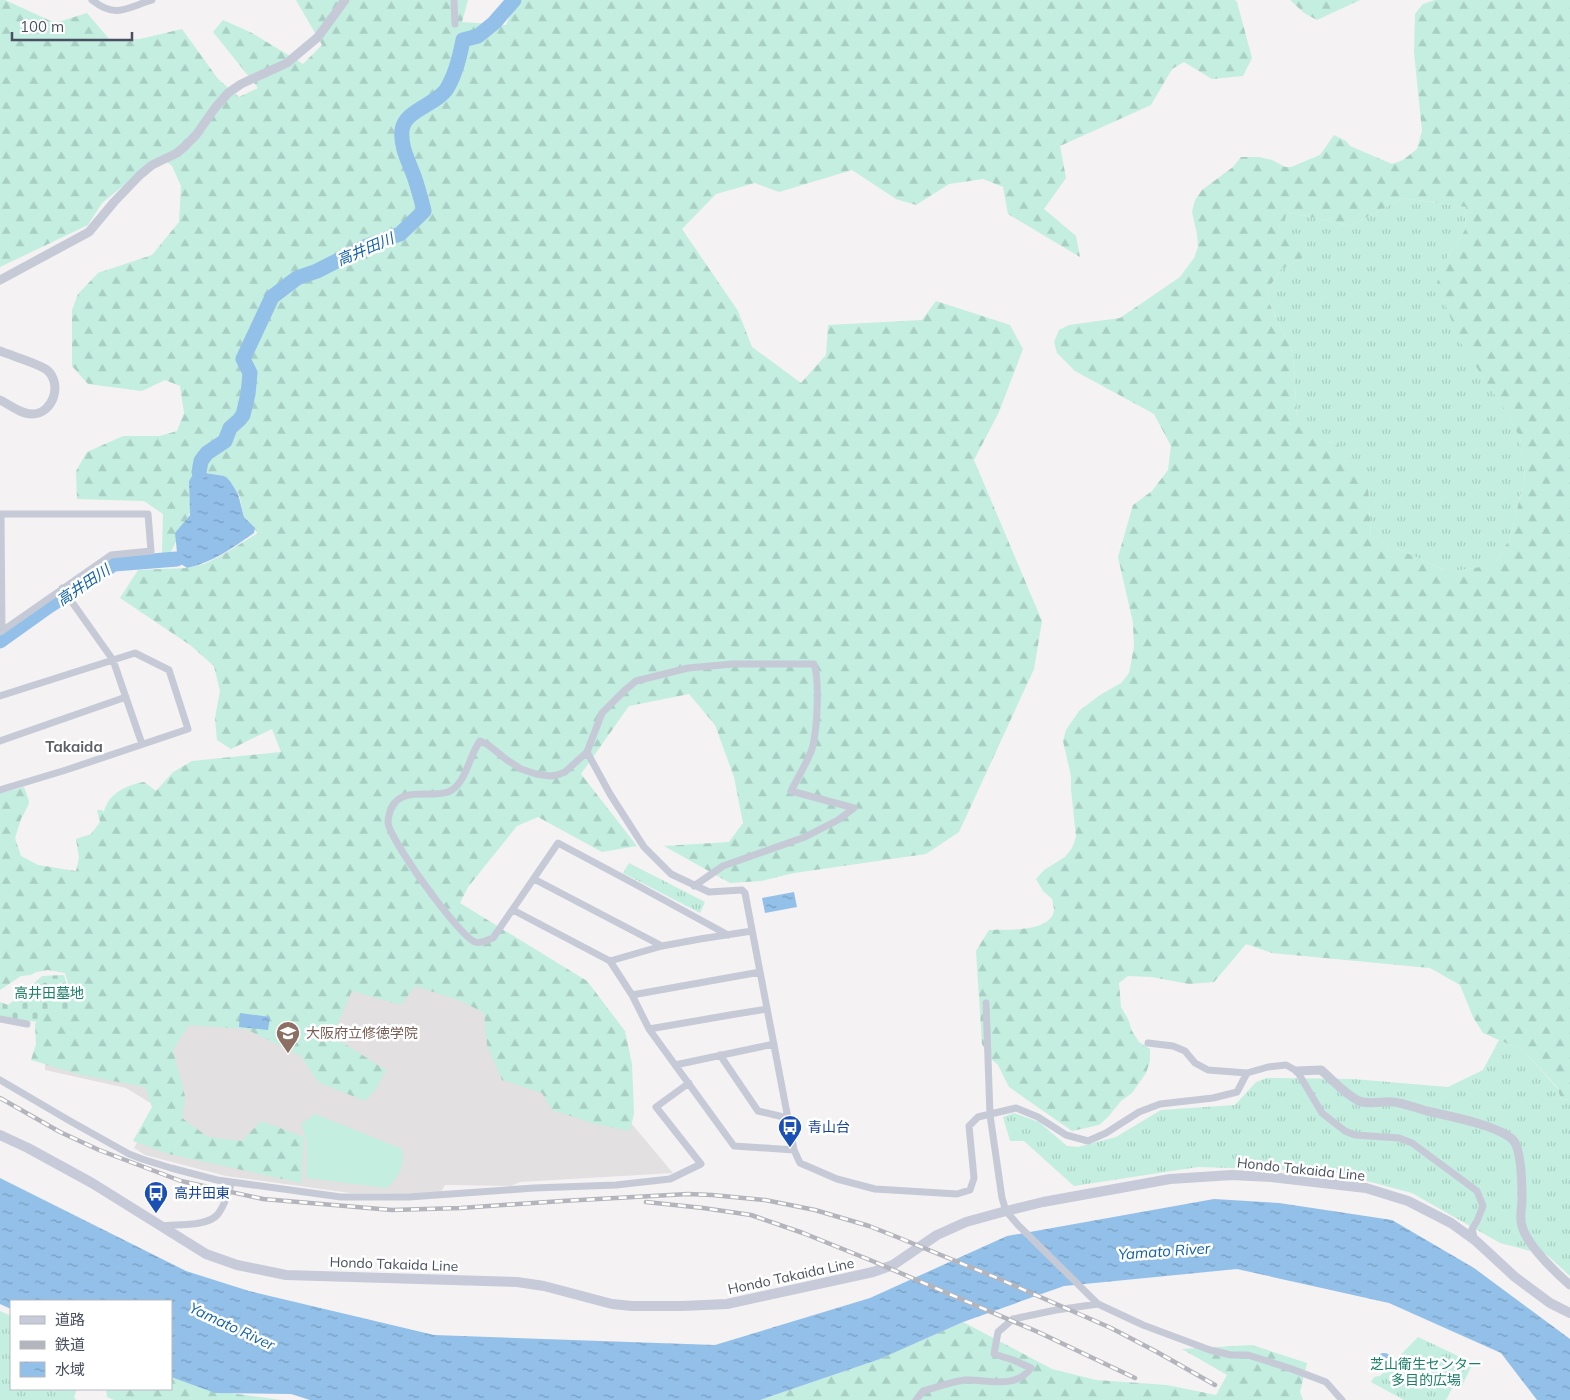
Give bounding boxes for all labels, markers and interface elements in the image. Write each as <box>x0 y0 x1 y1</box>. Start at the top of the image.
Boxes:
scale bar <box>12 10 132 42</box>
text: 100 m <box>20 17 64 36</box>
water label: 高井田川 <box>334 228 398 269</box>
water label: 高井田川 <box>53 559 115 610</box>
district label: Takaida <box>45 737 103 756</box>
park label: 高井田墓地 <box>14 984 84 1002</box>
school or university icon: 大阪府立修徳学院 <box>275 1020 301 1054</box>
place label: 大阪府立修徳学院 <box>306 1024 418 1042</box>
bus stop icon: 青山台 <box>777 1114 803 1148</box>
place label: 青山台 <box>808 1118 850 1136</box>
street label: Hondo Takaida Line <box>1236 1153 1366 1185</box>
bus stop icon: 高井田東 <box>143 1180 169 1214</box>
place label: 高井田東 <box>174 1184 230 1202</box>
water label: Yamato River <box>1117 1238 1211 1264</box>
street label: Hondo Takaida Line <box>329 1253 459 1275</box>
street label: Hondo Takaida Line <box>726 1254 856 1298</box>
water label: Yamato River <box>186 1298 278 1354</box>
legend <box>10 1300 172 1390</box>
text: 道路 <box>55 1310 85 1329</box>
text: 鉄道 <box>55 1335 85 1354</box>
park label: 芝山衛生センター 多目的広場 <box>1370 1355 1482 1389</box>
text: 水域 <box>55 1360 85 1379</box>

